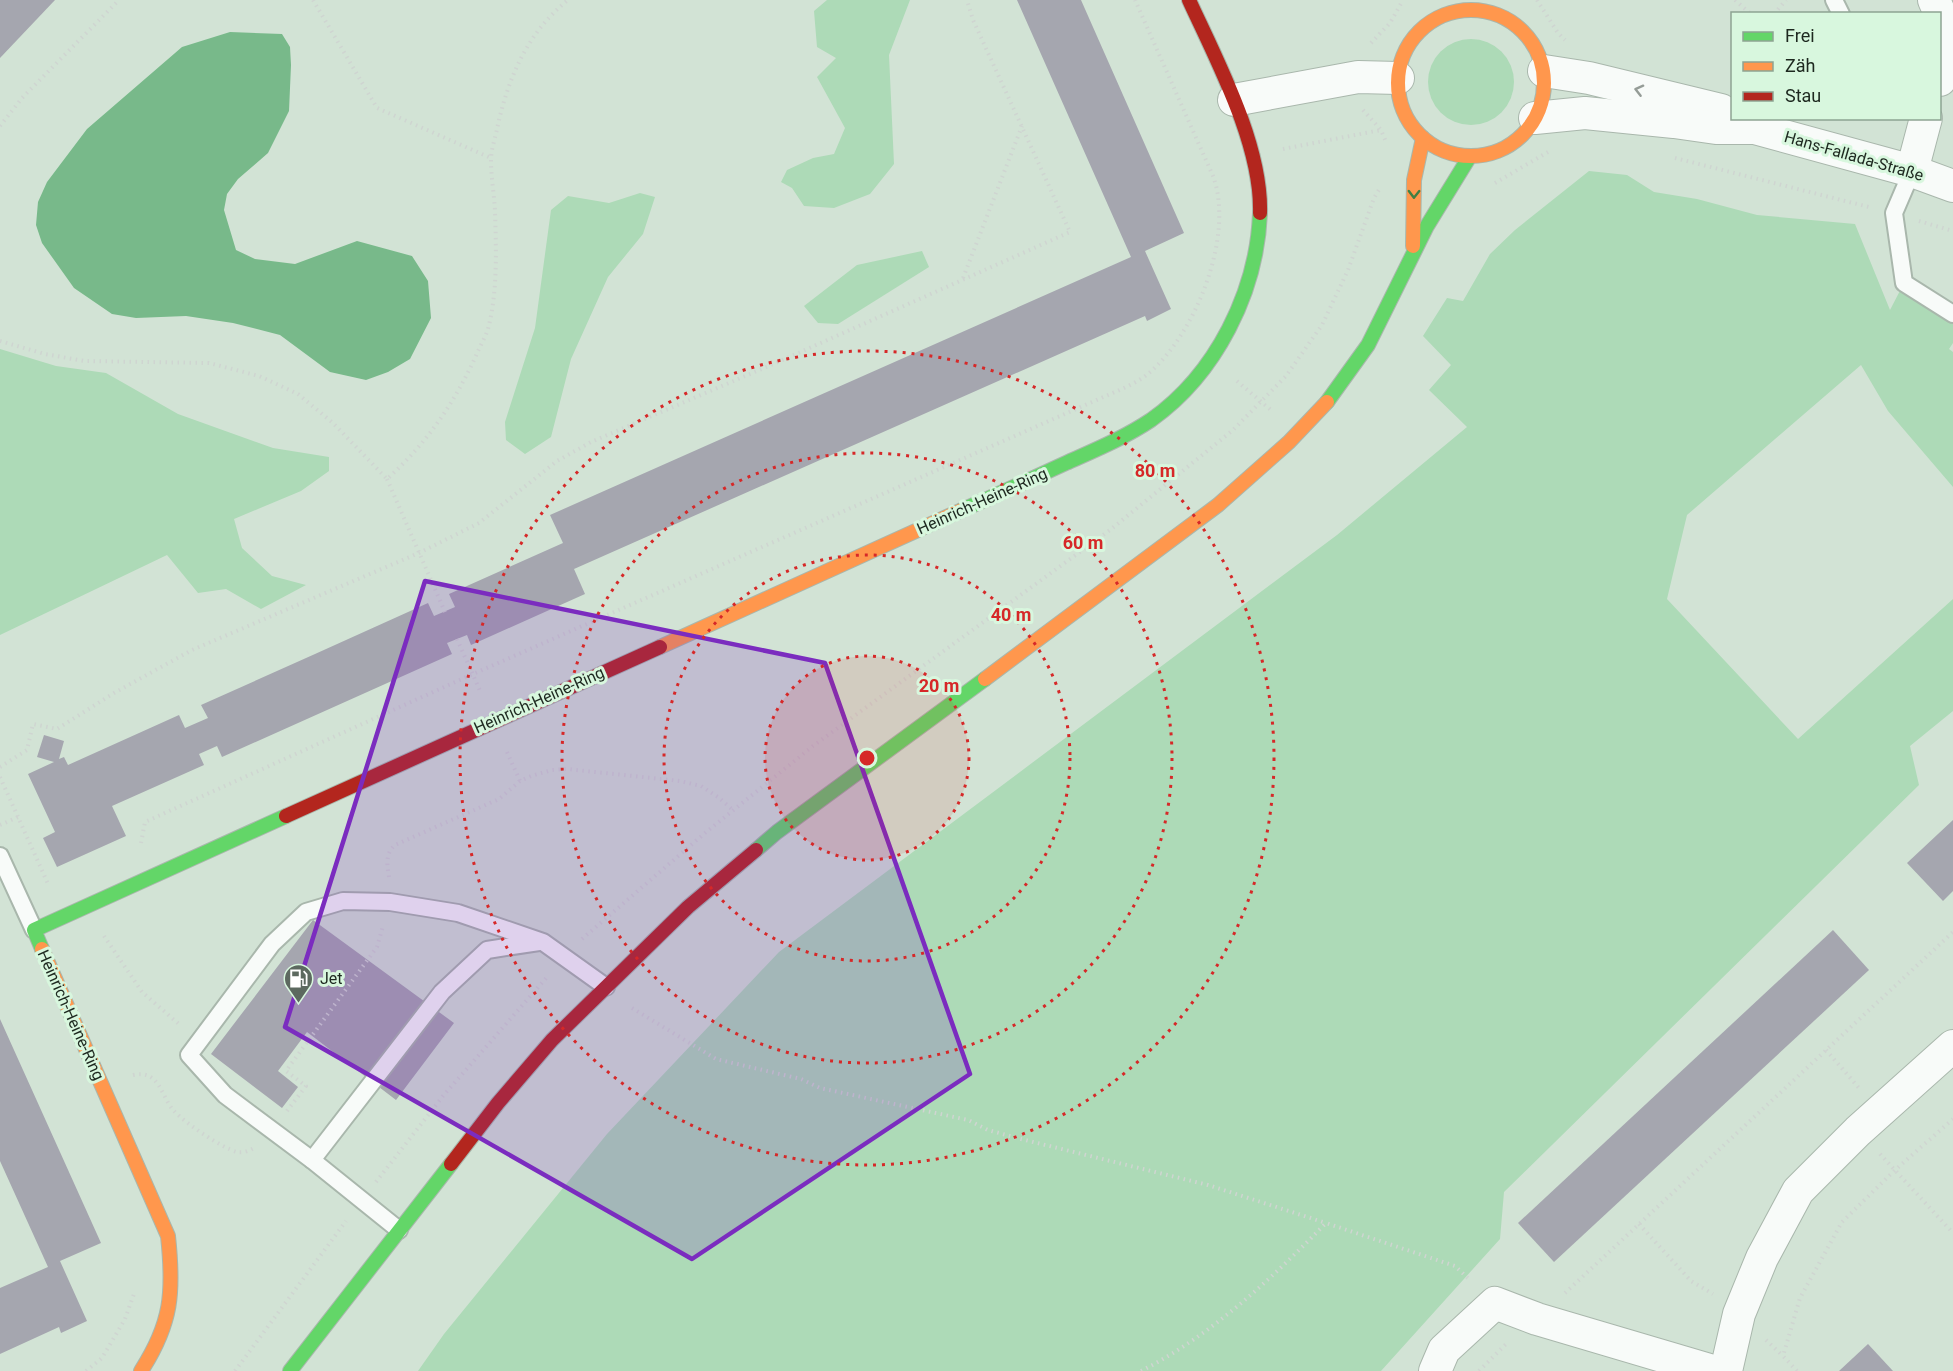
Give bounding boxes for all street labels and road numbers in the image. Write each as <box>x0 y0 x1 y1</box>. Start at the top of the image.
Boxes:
street label: Hans-Fallada-Straße <box>1782 127 1926 185</box>
street label: Heinrich-Heine-Ring <box>914 464 1050 538</box>
street label: Heinrich-Heine-Ring <box>471 663 607 737</box>
street label: Heinrich-Heine-Ring <box>34 947 108 1083</box>

